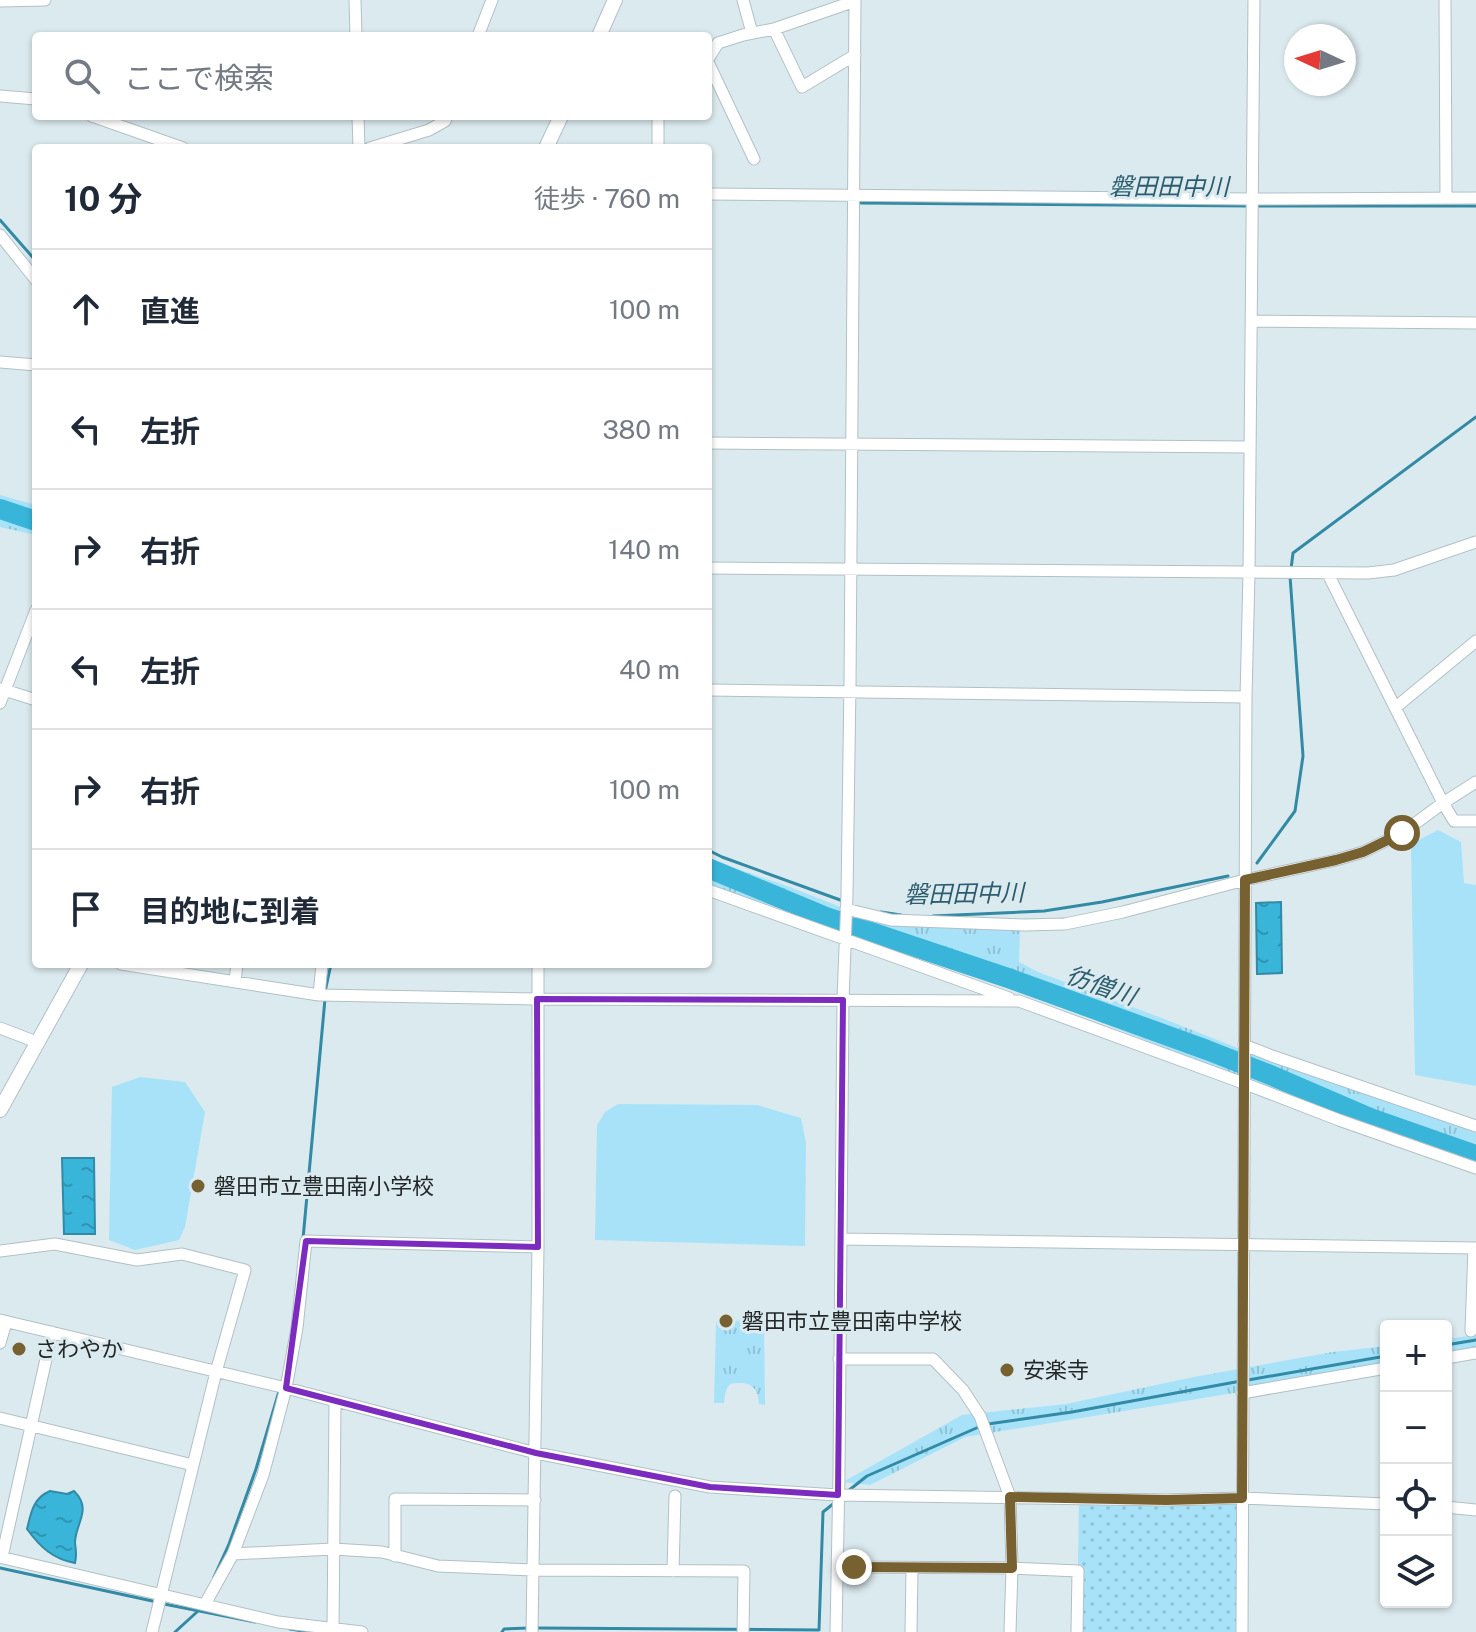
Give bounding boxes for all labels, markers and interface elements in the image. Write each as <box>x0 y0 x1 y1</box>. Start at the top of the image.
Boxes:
north arrow <box>1284 24 1356 96</box>
search box <box>32 32 712 120</box>
icon: search <box>60 54 104 98</box>
text: ここで検索 <box>124 60 274 96</box>
water label: 磐田田中川 <box>1109 172 1232 200</box>
text: 10 分 <box>64 179 142 219</box>
text: 徒歩 · 760 m <box>534 183 680 214</box>
icon: ahead <box>64 287 108 331</box>
text: 直進 <box>140 293 200 329</box>
text: 100 m <box>609 294 680 325</box>
icon: left <box>64 407 108 451</box>
text: 左折 <box>140 413 200 449</box>
text: 380 m <box>602 414 680 445</box>
icon: right <box>64 527 108 571</box>
text: 右折 <box>140 533 200 569</box>
text: 140 m <box>608 534 680 565</box>
icon: left <box>64 647 108 691</box>
text: 左折 <box>140 653 200 689</box>
text: 40 m <box>619 654 680 685</box>
icon: right <box>64 767 108 811</box>
text: 右折 <box>140 773 200 809</box>
text: 100 m <box>609 774 680 805</box>
route start <box>1384 815 1420 851</box>
water label: 磐田田中川 <box>904 878 1027 908</box>
icon: arrive <box>64 887 108 931</box>
text: 目的地に到着 <box>140 893 320 929</box>
water label: 彷僧川 <box>1063 960 1143 1011</box>
place label: 磐田市立豊田南小学校 <box>214 1173 434 1199</box>
marker: 磐田市立豊田南小学校 <box>189 1177 207 1195</box>
place label: 磐田市立豊田南中学校 <box>742 1308 962 1334</box>
marker: 磐田市立豊田南中学校 <box>717 1312 735 1330</box>
map controls <box>1380 1320 1452 1608</box>
button: + <box>1380 1320 1452 1392</box>
place label: さわやか <box>35 1336 123 1362</box>
marker: さわやか <box>10 1340 28 1358</box>
place label: 安楽寺 <box>1023 1357 1089 1383</box>
marker: 安楽寺 <box>998 1361 1016 1379</box>
button: − <box>1380 1392 1452 1464</box>
button: locate <box>1380 1464 1452 1536</box>
button: layers <box>1380 1536 1452 1608</box>
route end <box>836 1549 872 1585</box>

